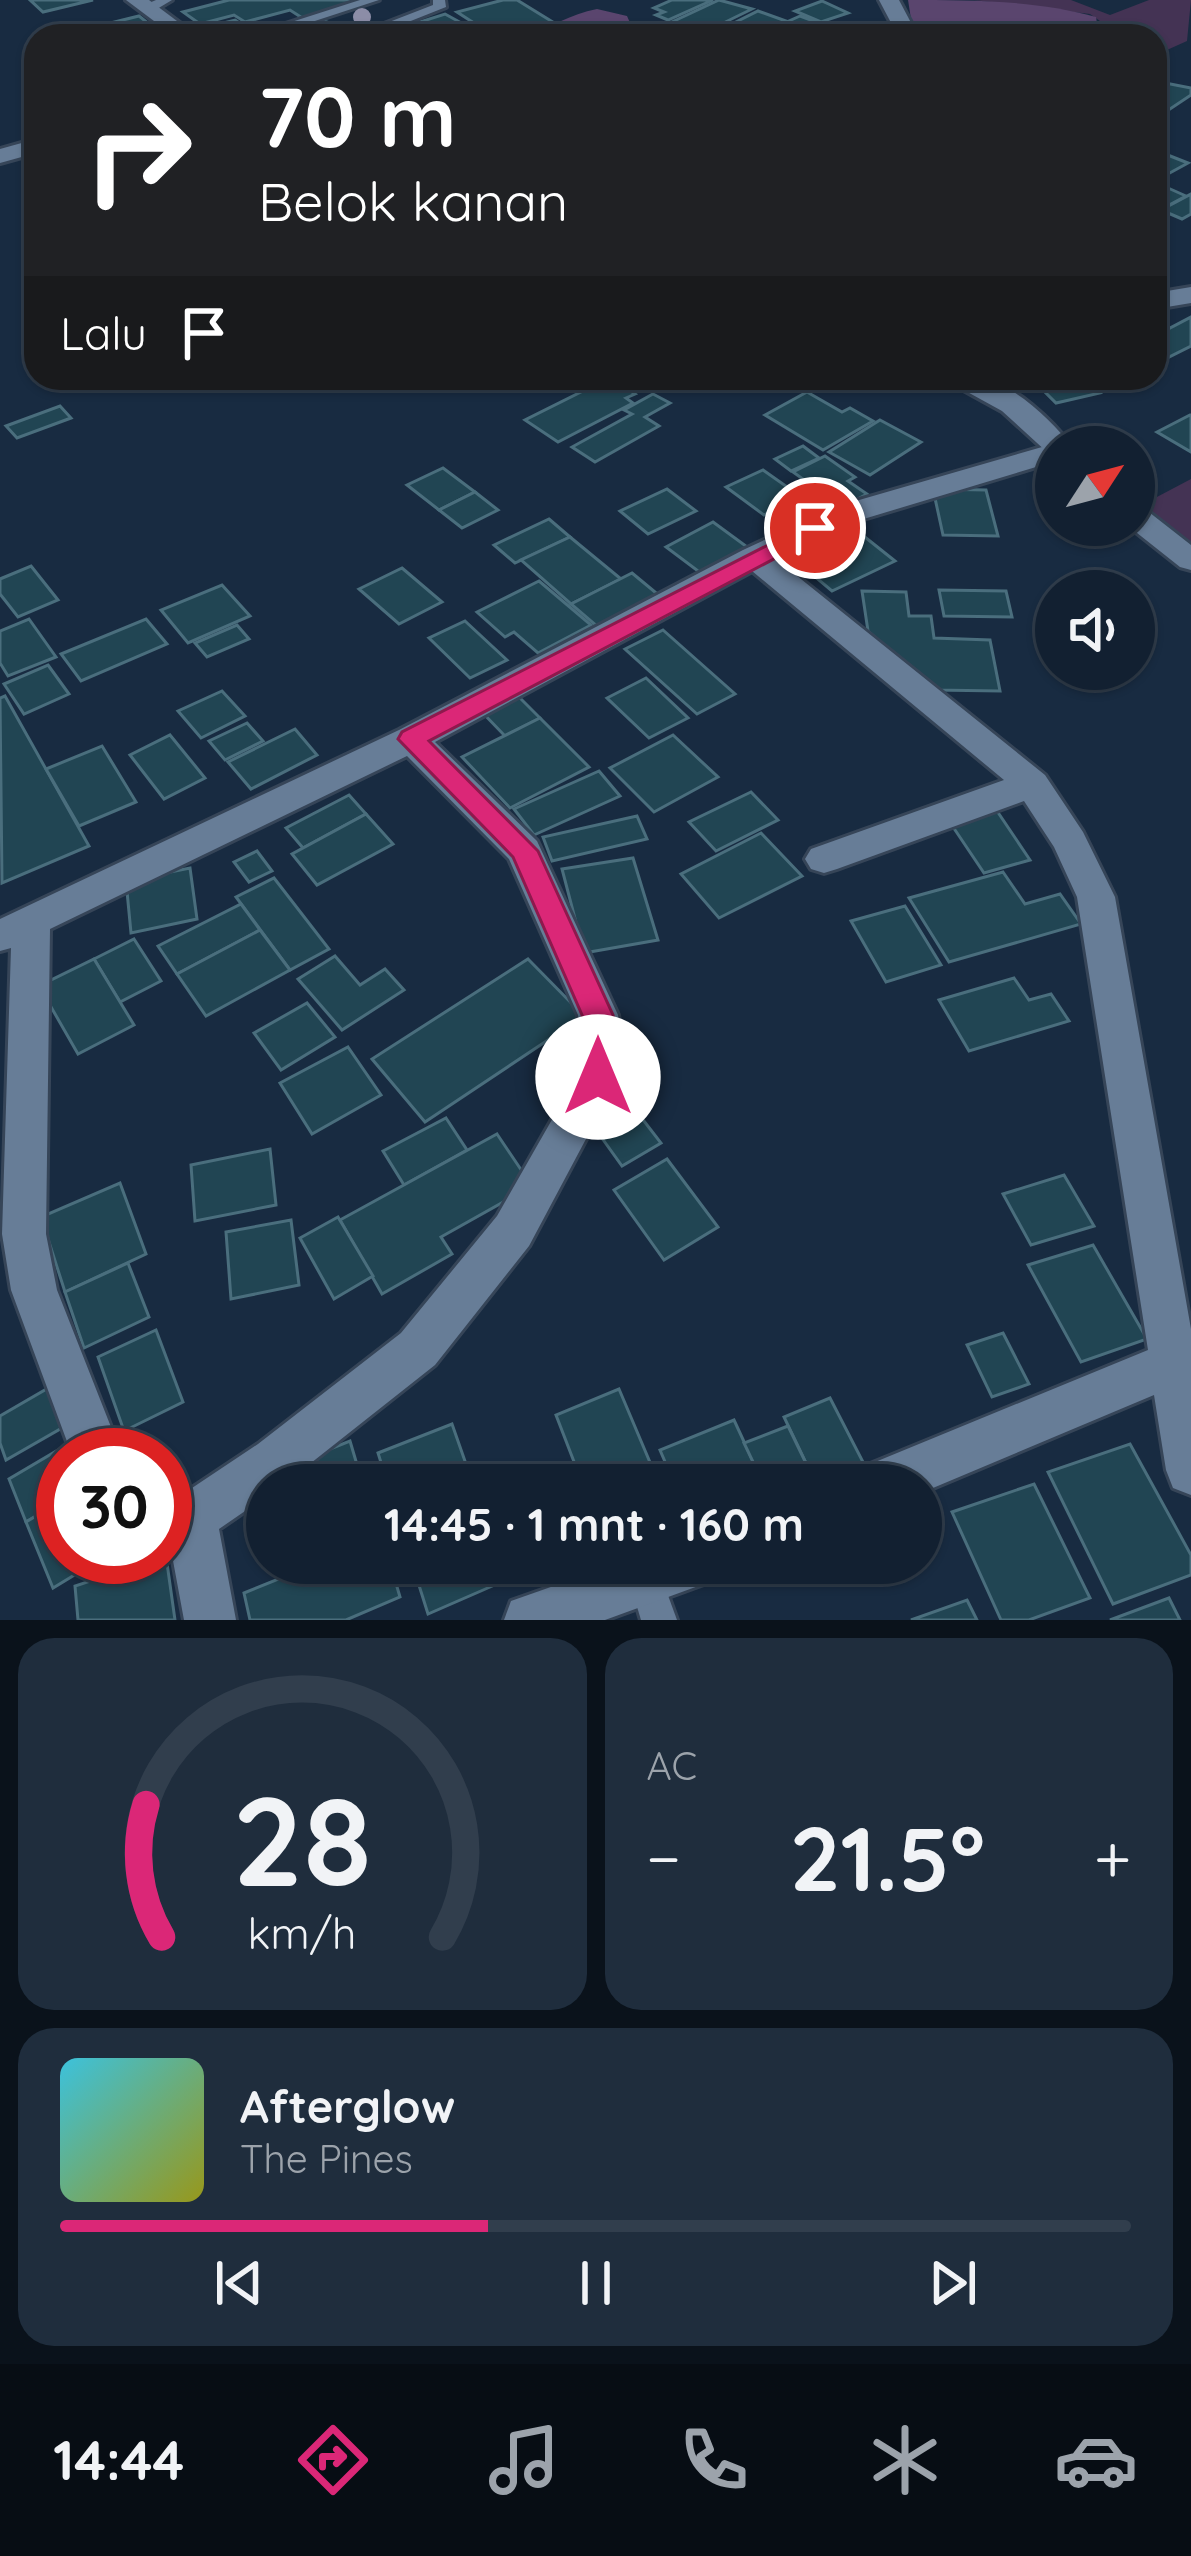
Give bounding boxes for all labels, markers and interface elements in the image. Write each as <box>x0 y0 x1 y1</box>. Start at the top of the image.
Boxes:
text: 70 m <box>258 63 457 168</box>
icon: right <box>60 72 216 228</box>
text: Belok kanan <box>258 167 568 235</box>
icon: arrive <box>171 300 237 366</box>
text: Lalu <box>60 305 147 361</box>
north arrow <box>1035 426 1155 546</box>
map controls <box>1035 426 1155 690</box>
pin <box>764 477 866 579</box>
icon: arrive <box>782 495 848 561</box>
button: sound <box>1035 570 1155 690</box>
position arrow <box>535 1014 661 1140</box>
speed limit sign: 30 <box>36 1428 192 1584</box>
text: 14:45 · 1 mnt · 160 m <box>384 1496 804 1552</box>
text: AC <box>647 1741 697 1790</box>
text: 28 <box>233 1761 372 1917</box>
text: 21.5° <box>789 1801 985 1914</box>
text: − <box>647 1816 681 1899</box>
text: + <box>1094 1816 1131 1899</box>
text: km/h <box>248 1906 357 1960</box>
text: Afterglow <box>240 2078 455 2134</box>
text: The Pines <box>240 2134 413 2183</box>
icon: previous <box>206 2250 272 2316</box>
icon: pause <box>563 2250 629 2316</box>
icon: next <box>920 2250 986 2316</box>
icon: directions <box>291 2418 375 2502</box>
icon: music <box>482 2418 566 2502</box>
icon: phone <box>672 2418 756 2502</box>
icon: climate <box>863 2418 947 2502</box>
icon: car <box>1054 2418 1138 2502</box>
text: 14:44 <box>53 2426 184 2494</box>

